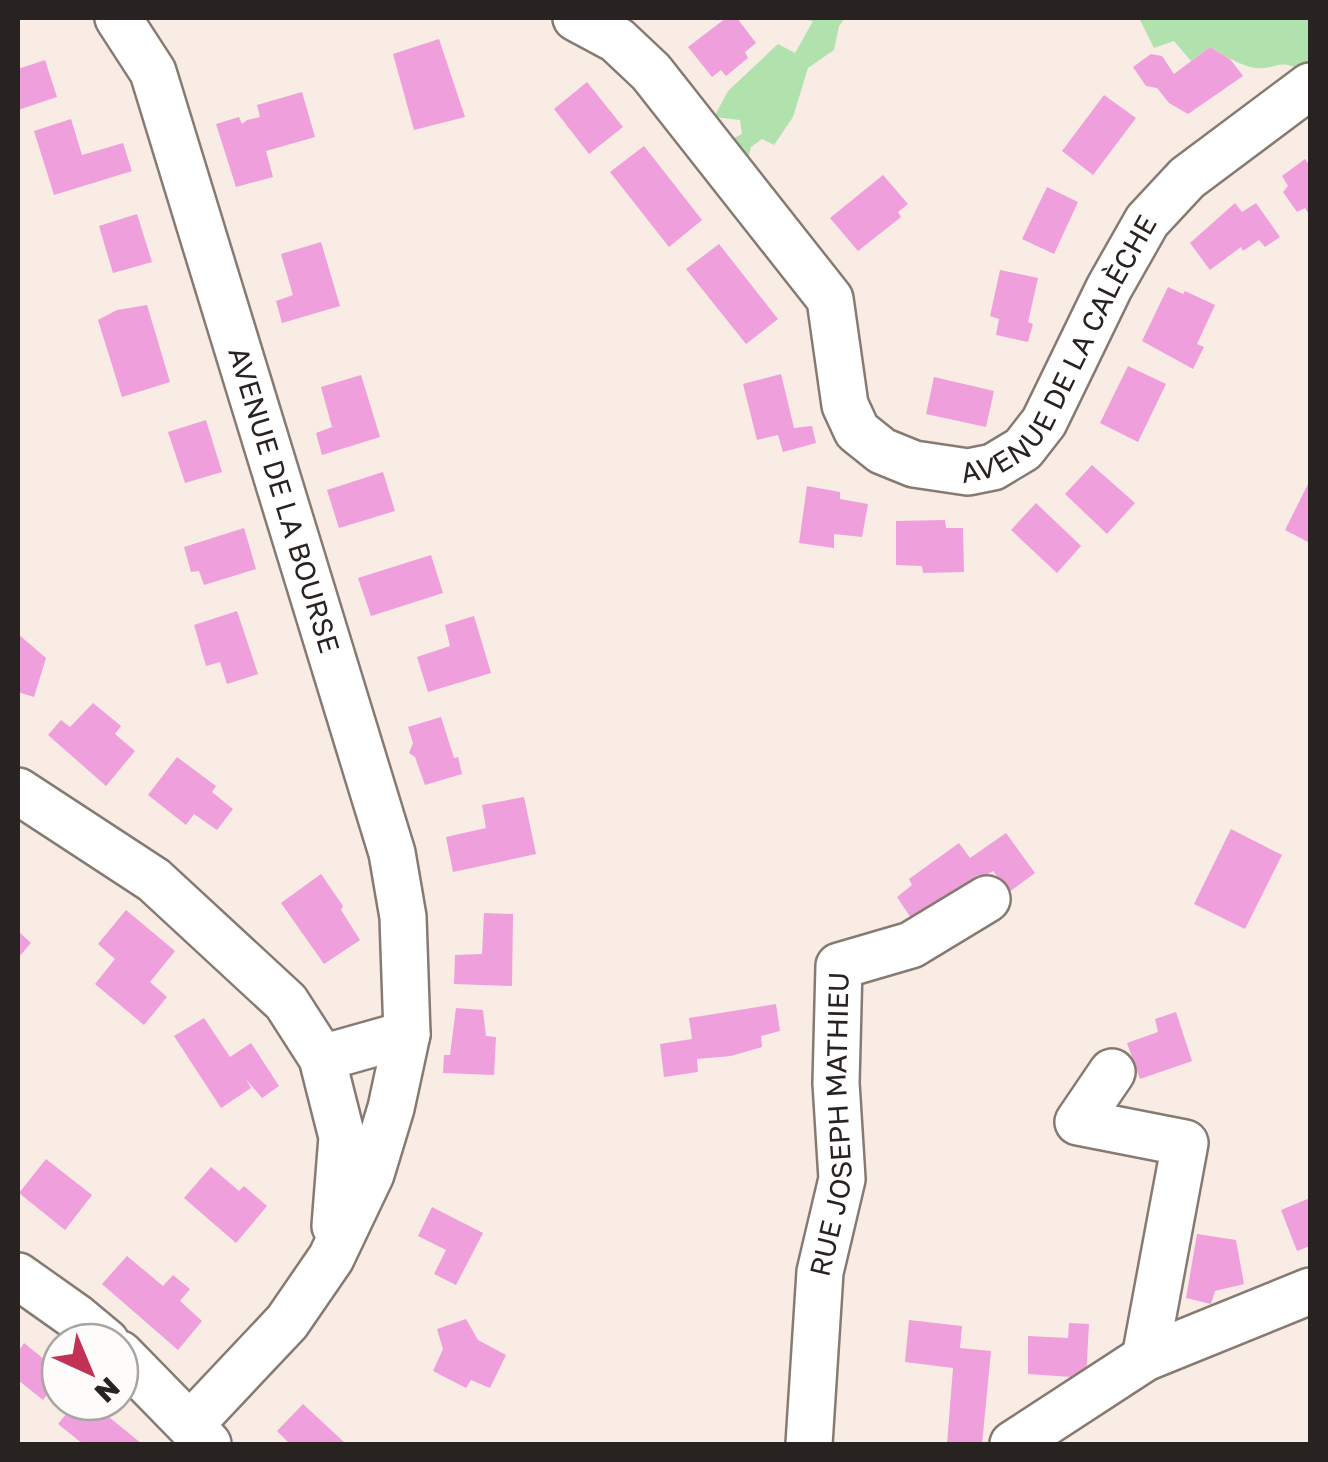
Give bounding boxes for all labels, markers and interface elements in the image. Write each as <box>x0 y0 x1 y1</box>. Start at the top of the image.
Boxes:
street label: AVENUE DE LA CALÈCHE <box>958 209 1163 489</box>
street label: AVENUE DE LA BOURSE <box>222 343 347 657</box>
street label: RUE JOSEPH MATHIEU <box>803 971 858 1279</box>
north arrow <box>40 1322 140 1422</box>
text: N <box>89 1371 127 1410</box>

